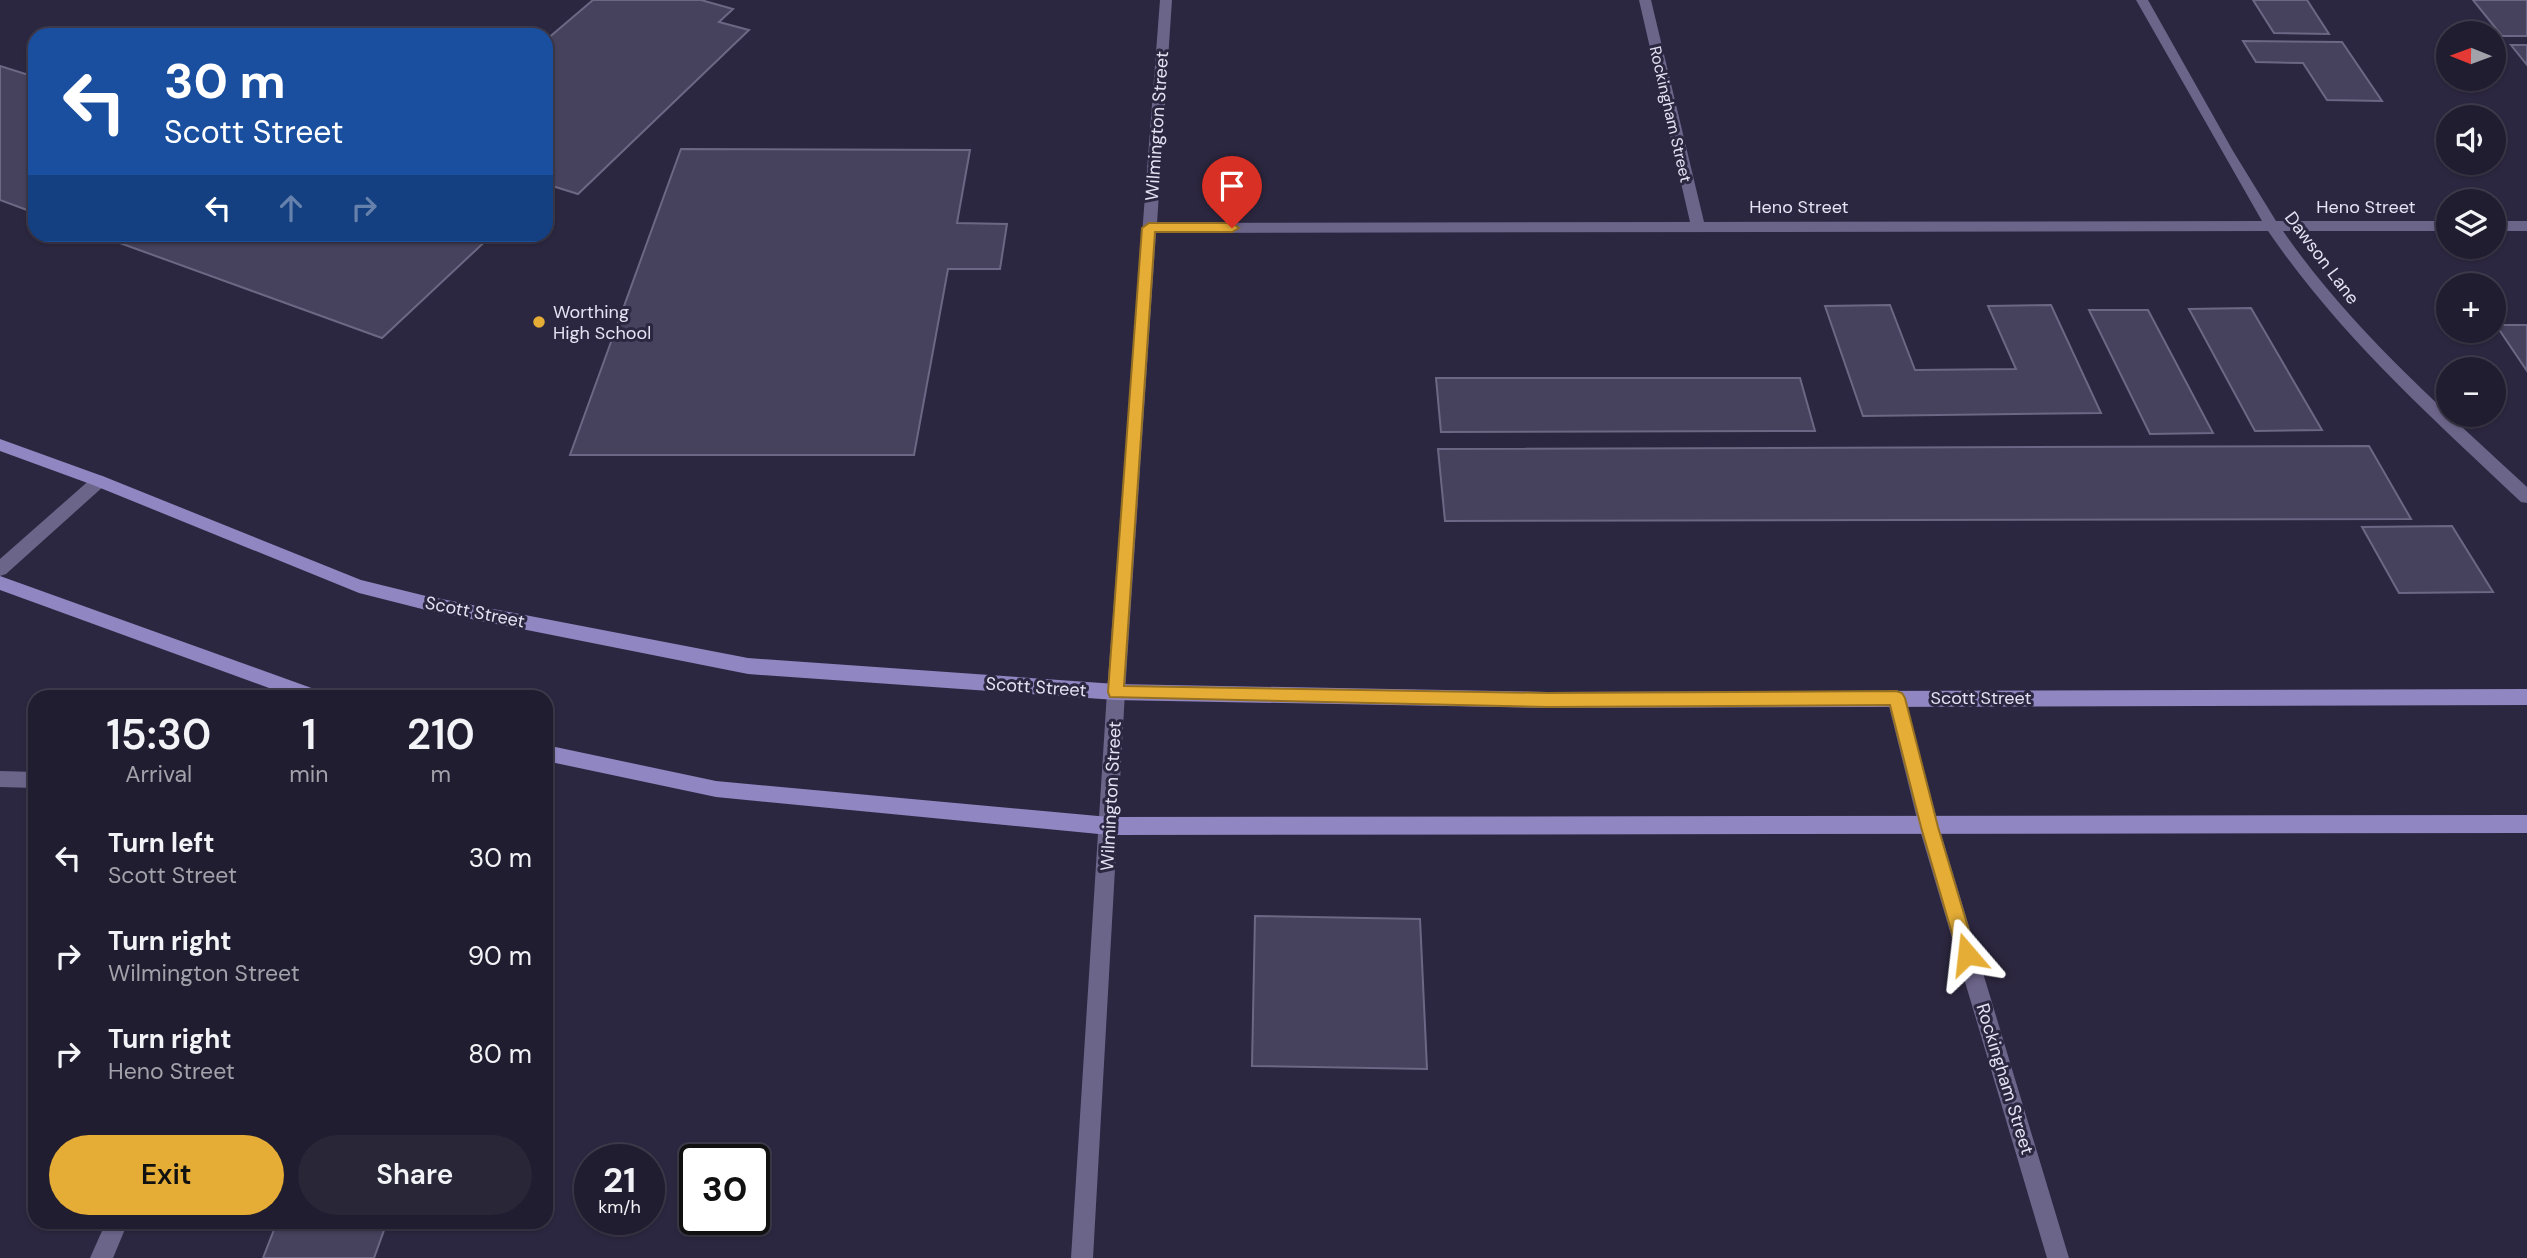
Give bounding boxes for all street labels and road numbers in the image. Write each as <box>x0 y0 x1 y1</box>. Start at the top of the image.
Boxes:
street label: Rockingham Street <box>1645 44 1696 184</box>
street label: Wilmington Street <box>1140 50 1174 202</box>
street label: Heno Street <box>1749 195 1849 219</box>
street label: Heno Street <box>2316 195 2416 219</box>
street label: Dawson Lane <box>2279 207 2365 309</box>
street label: Scott Street <box>423 591 527 633</box>
street label: Scott Street <box>985 672 1087 702</box>
street label: Scott Street <box>1931 686 2031 710</box>
street label: Wilmington Street <box>1095 720 1127 872</box>
street label: Rockingham Street <box>1971 1000 2039 1158</box>

